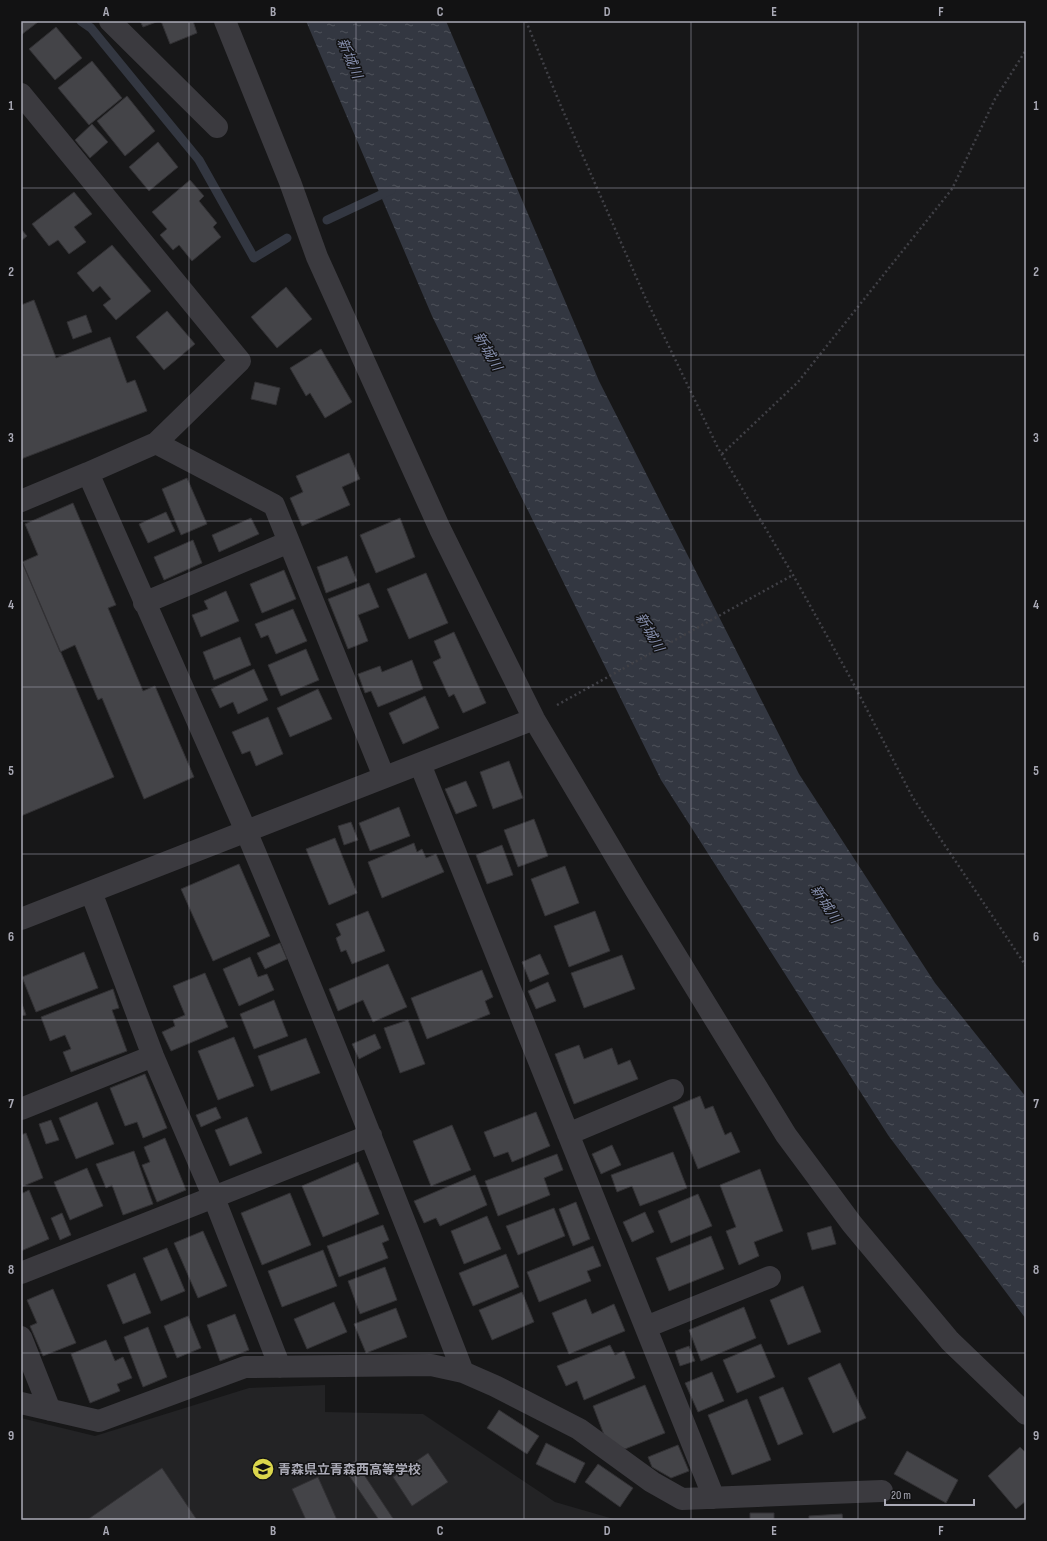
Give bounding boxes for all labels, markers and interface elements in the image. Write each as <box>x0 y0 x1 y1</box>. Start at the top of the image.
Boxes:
text: A <box>102 4 110 20</box>
text: B <box>270 4 276 20</box>
text: C <box>437 4 444 20</box>
text: D <box>604 4 611 20</box>
text: E <box>771 4 777 20</box>
text: F <box>938 4 944 20</box>
water label: 新城川 <box>334 36 366 83</box>
text: 1 <box>8 98 14 114</box>
text: 1 <box>1033 98 1039 114</box>
text: 2 <box>8 264 14 280</box>
text: 2 <box>1033 264 1039 280</box>
water label: 新城川 <box>470 329 506 375</box>
text: 3 <box>8 430 14 446</box>
text: 3 <box>1033 430 1039 446</box>
text: 4 <box>8 597 14 613</box>
text: 4 <box>1033 597 1039 613</box>
water label: 新城川 <box>632 610 668 656</box>
text: 5 <box>8 763 14 779</box>
text: 5 <box>1033 763 1039 779</box>
water label: 新城川 <box>807 882 845 928</box>
text: 6 <box>8 929 14 945</box>
text: 6 <box>1033 929 1039 945</box>
text: 7 <box>8 1096 14 1112</box>
text: 7 <box>1033 1096 1039 1112</box>
text: 8 <box>8 1262 14 1278</box>
text: 8 <box>1033 1262 1039 1278</box>
text: 9 <box>8 1428 14 1444</box>
text: 9 <box>1033 1428 1039 1444</box>
school or university icon: 青森県立青森西高等学校 <box>250 1456 276 1482</box>
place label: 青森県立青森西高等学校 <box>278 1462 421 1478</box>
scale bar <box>885 1481 974 1507</box>
text: 20 m <box>891 1488 911 1503</box>
text: A <box>102 1523 110 1539</box>
text: B <box>270 1523 276 1539</box>
text: C <box>437 1523 444 1539</box>
text: D <box>604 1523 611 1539</box>
text: E <box>771 1523 777 1539</box>
text: F <box>938 1523 944 1539</box>

